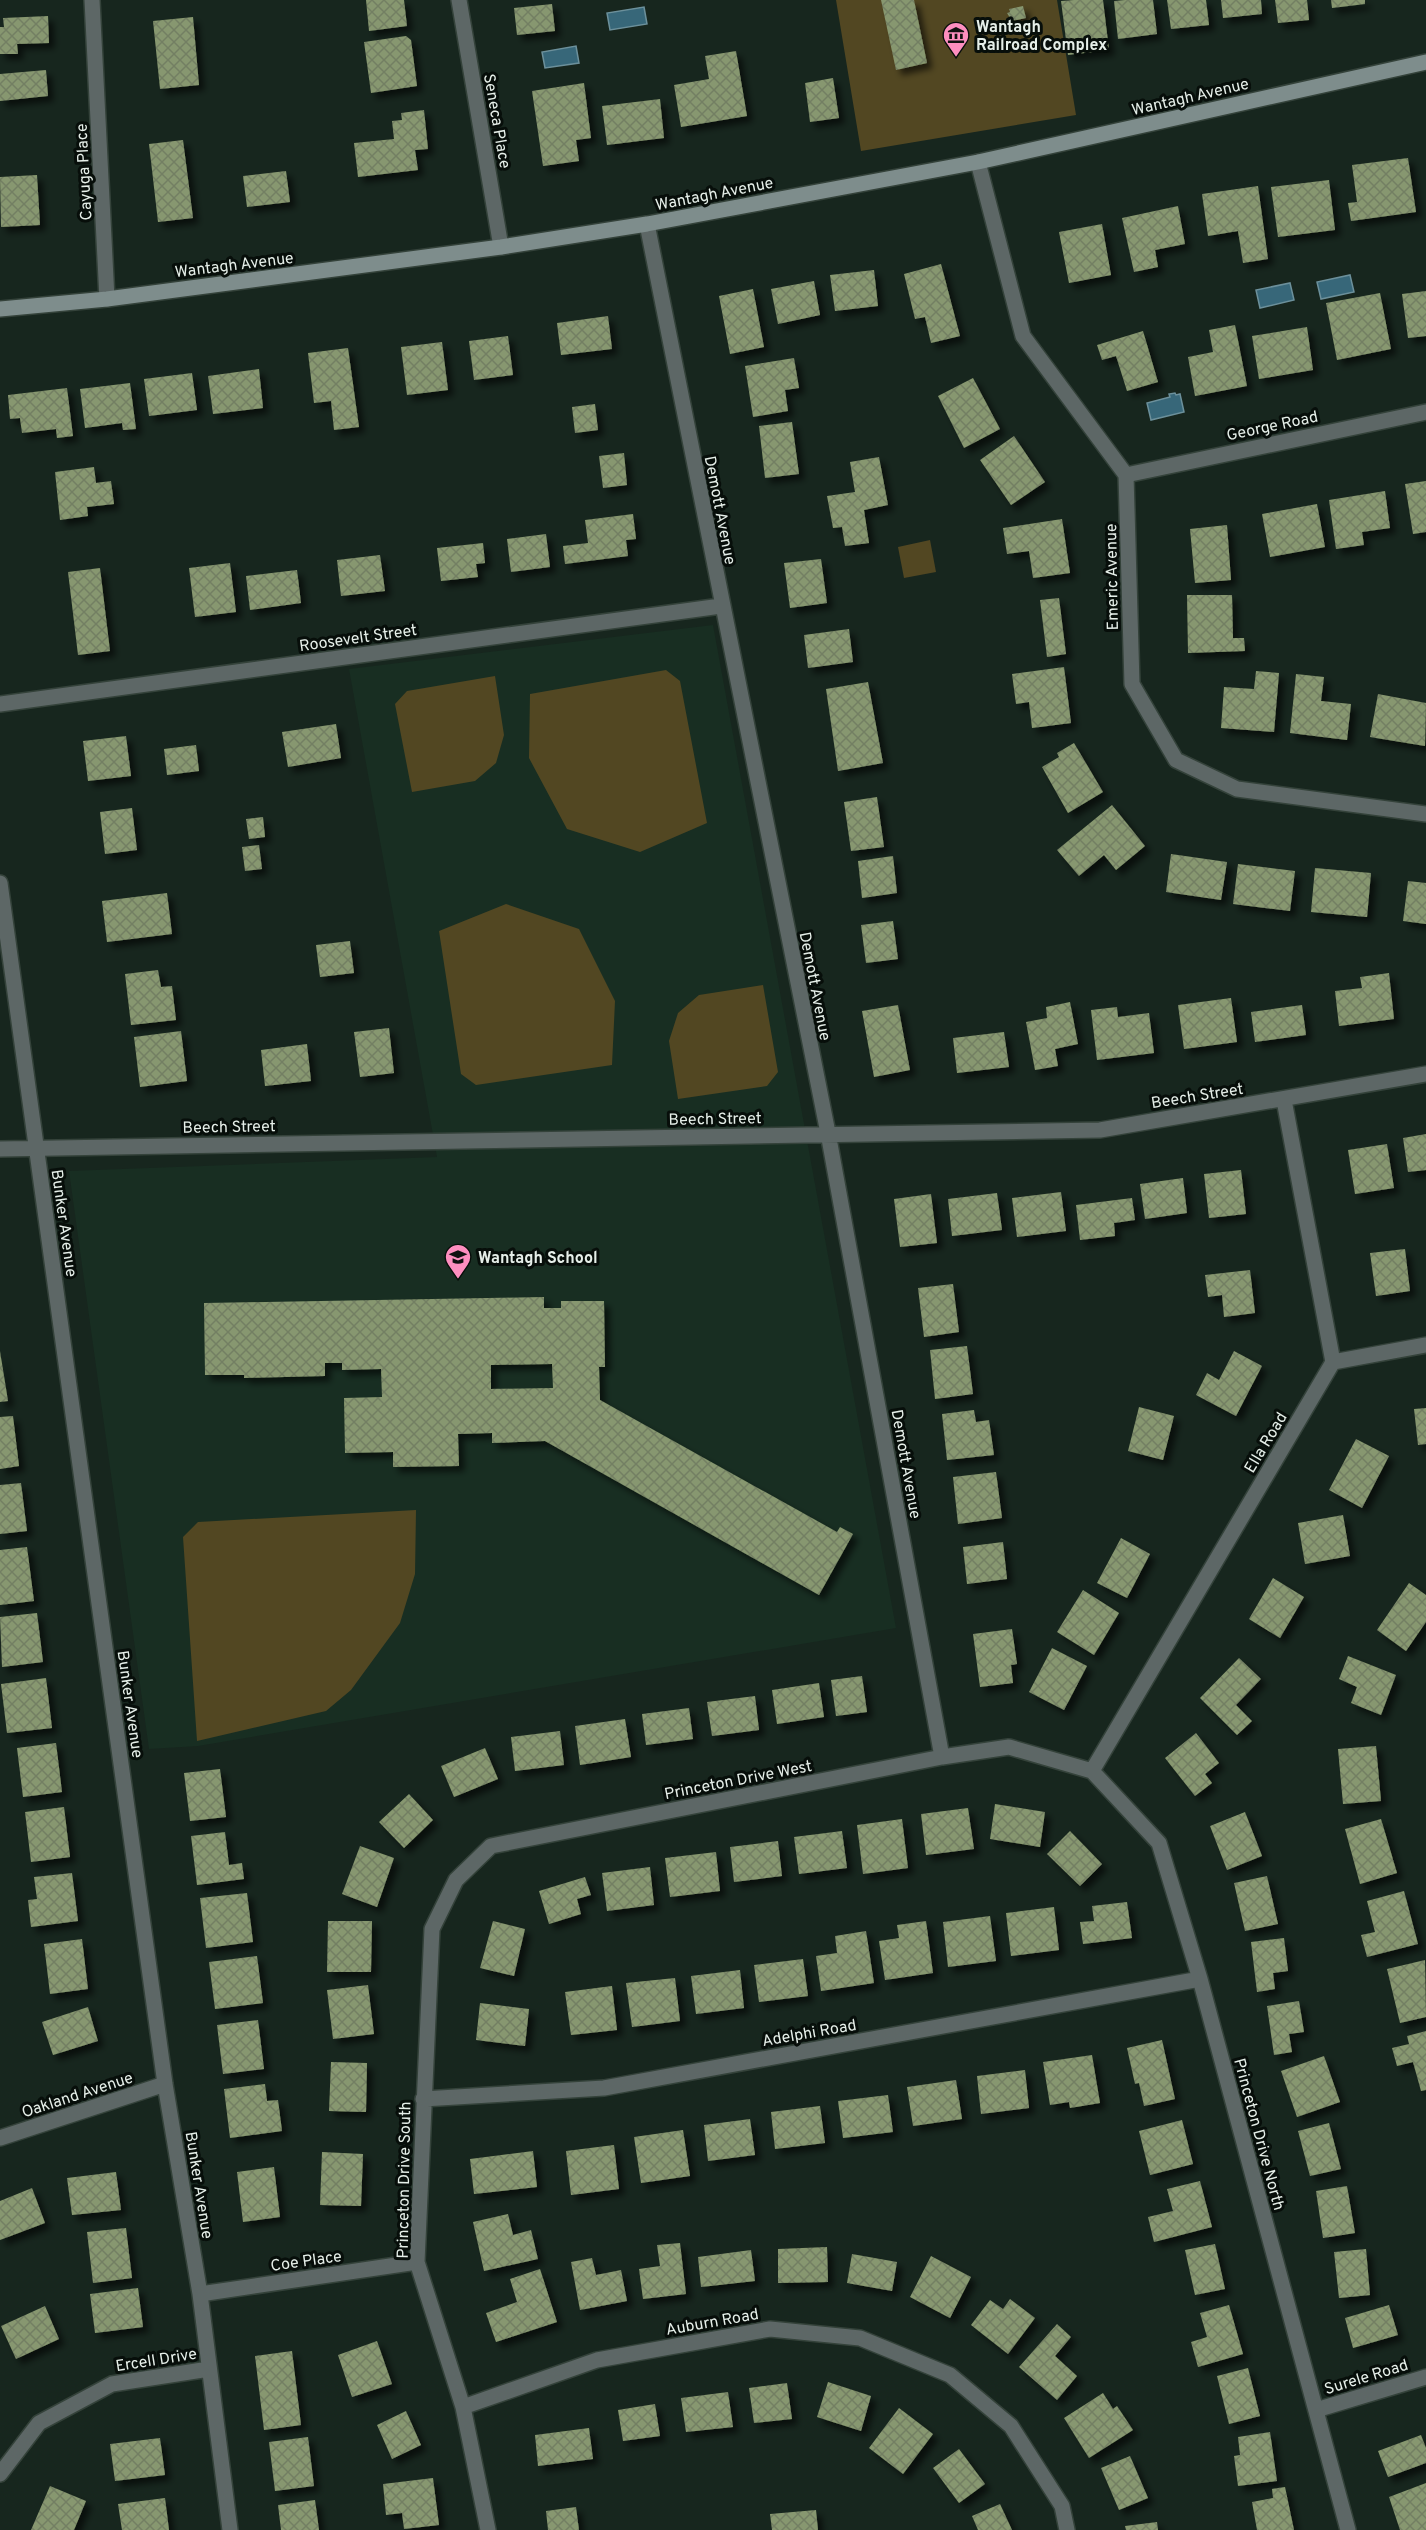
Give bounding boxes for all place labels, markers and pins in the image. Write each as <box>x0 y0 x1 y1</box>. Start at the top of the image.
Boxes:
place label: Wantagh Railroad Complex <box>976 18 1107 56</box>
museum icon: Wantagh Railroad Complex <box>941 20 971 58</box>
school or university icon: Wantagh School <box>443 1242 473 1280</box>
place label: Wantagh School <box>478 1249 598 1269</box>

